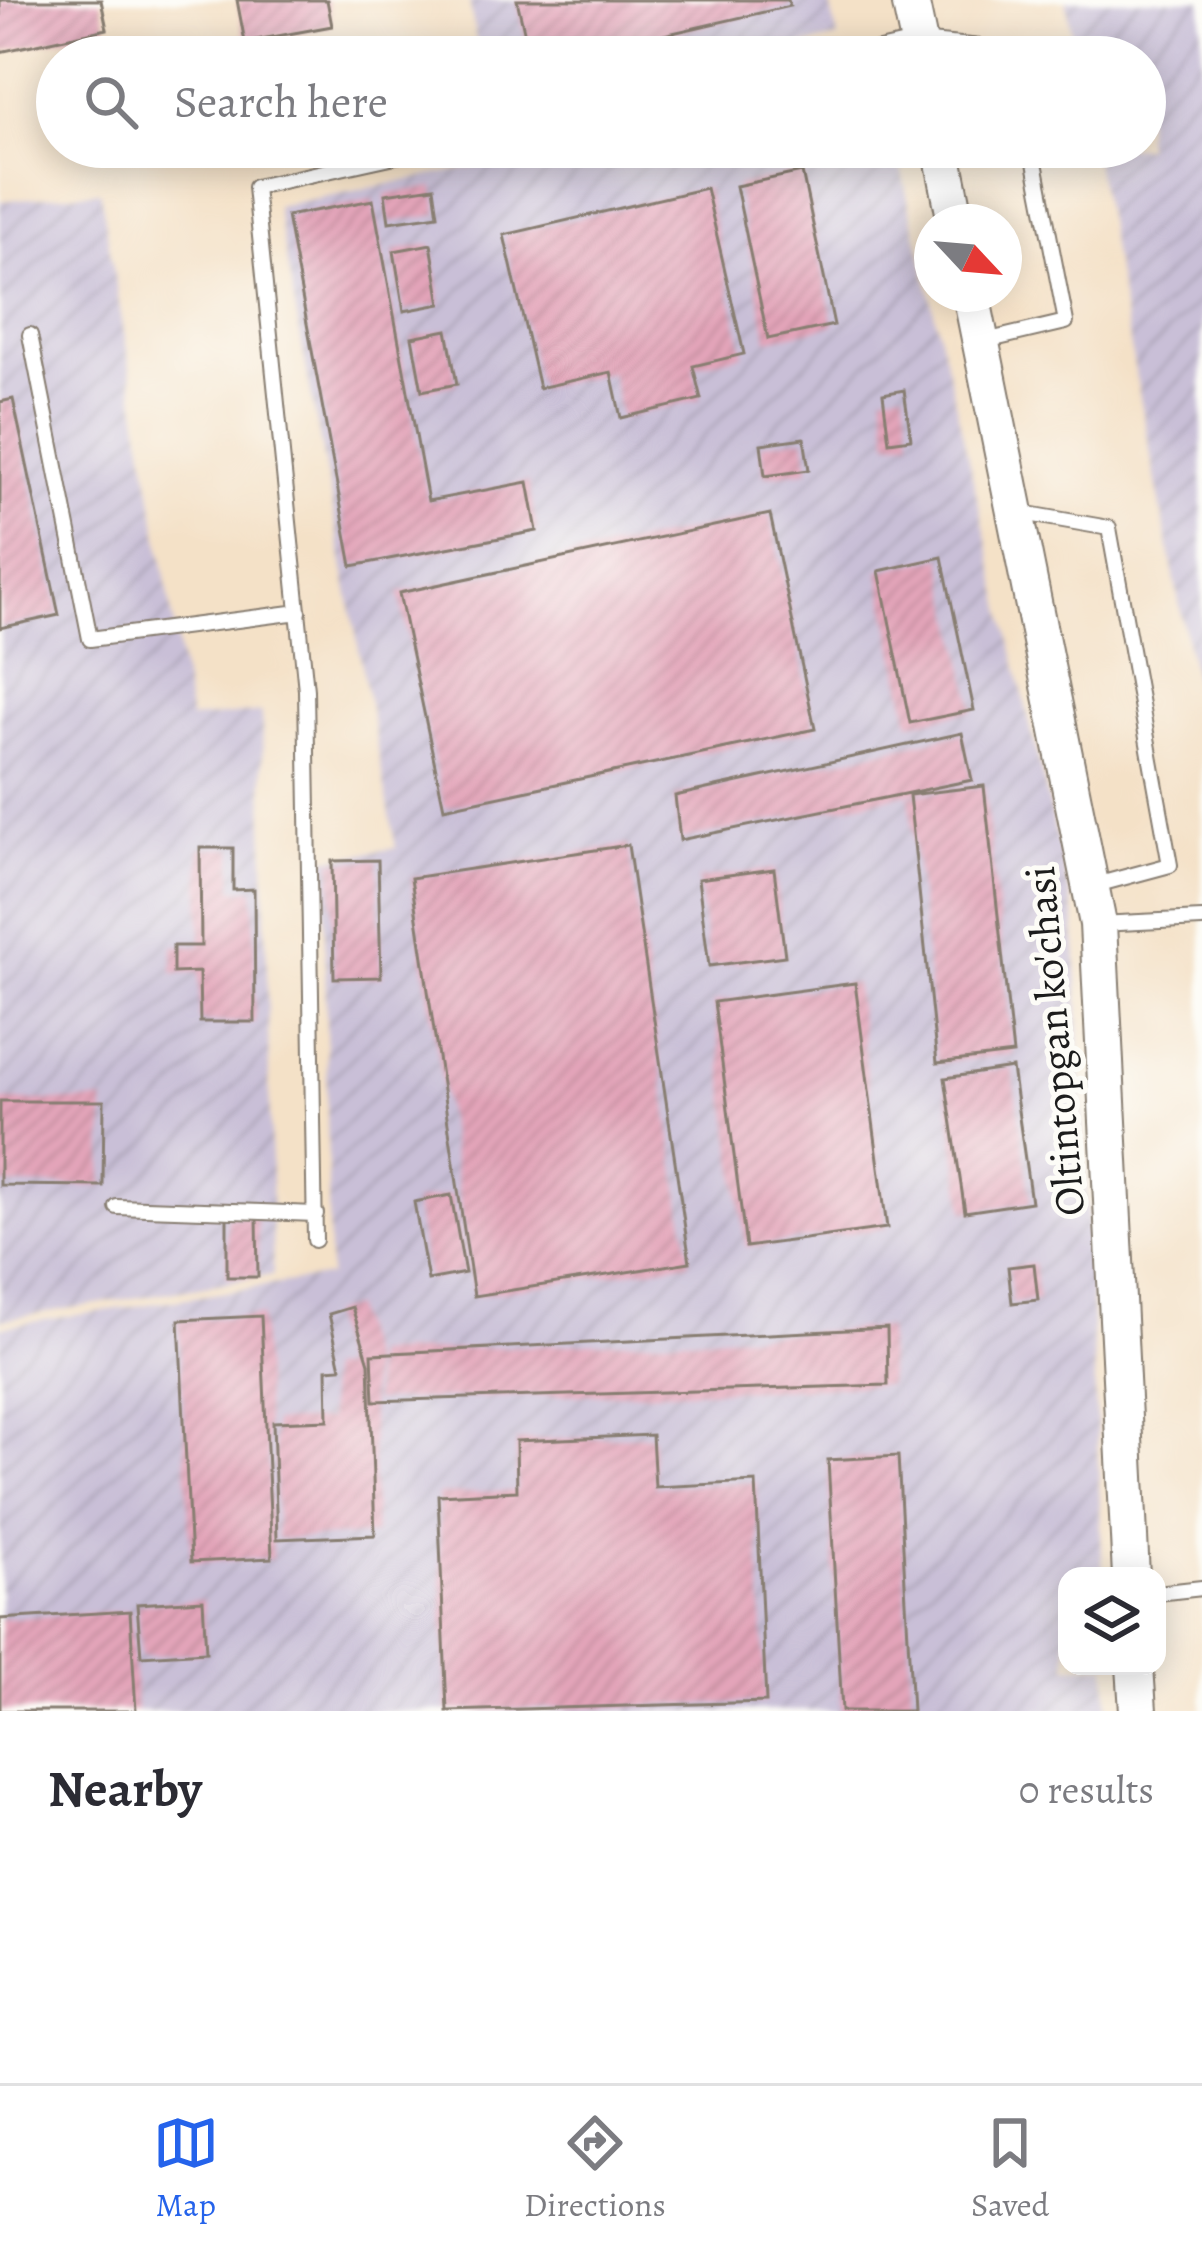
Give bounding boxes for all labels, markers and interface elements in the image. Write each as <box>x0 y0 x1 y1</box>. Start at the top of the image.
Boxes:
search box <box>36 36 1166 168</box>
icon: search <box>78 69 144 135</box>
text: Search here <box>174 71 388 133</box>
north arrow <box>914 204 1022 312</box>
street label: Oltintopgan ko'chasi <box>1011 864 1098 1218</box>
map controls <box>1058 1567 1166 1675</box>
button: layers <box>1058 1567 1166 1675</box>
text: Nearby <box>48 1754 202 1824</box>
text: 0 results <box>1019 1763 1154 1816</box>
tab: Map <box>153 2110 219 2227</box>
tab: Directions <box>524 2110 666 2227</box>
tab: Saved <box>971 2110 1049 2227</box>

